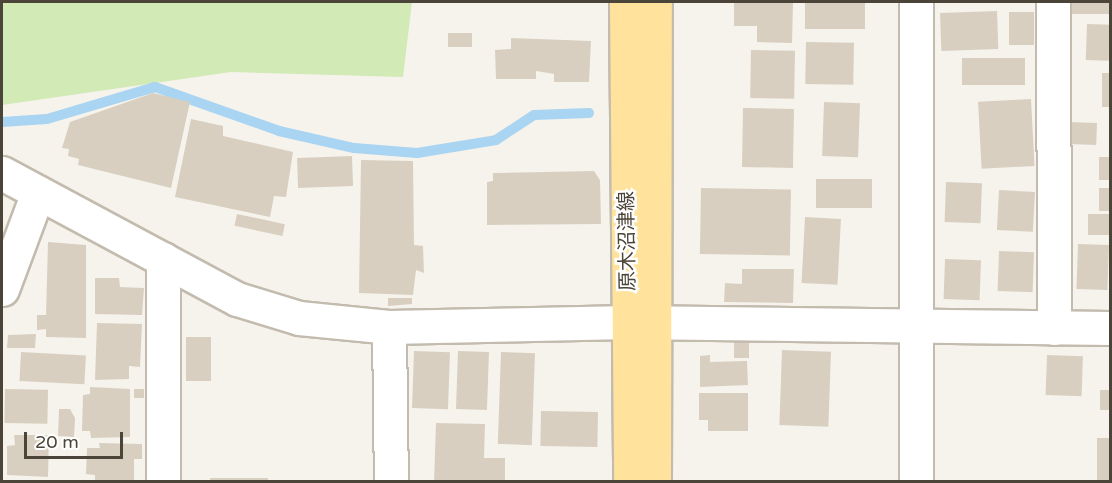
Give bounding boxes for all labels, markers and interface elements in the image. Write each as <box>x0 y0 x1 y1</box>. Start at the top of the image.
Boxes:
street label: 原木沼津線 <box>615 191 641 291</box>
scale bar <box>27 420 126 458</box>
text: 20 m <box>35 431 79 453</box>

